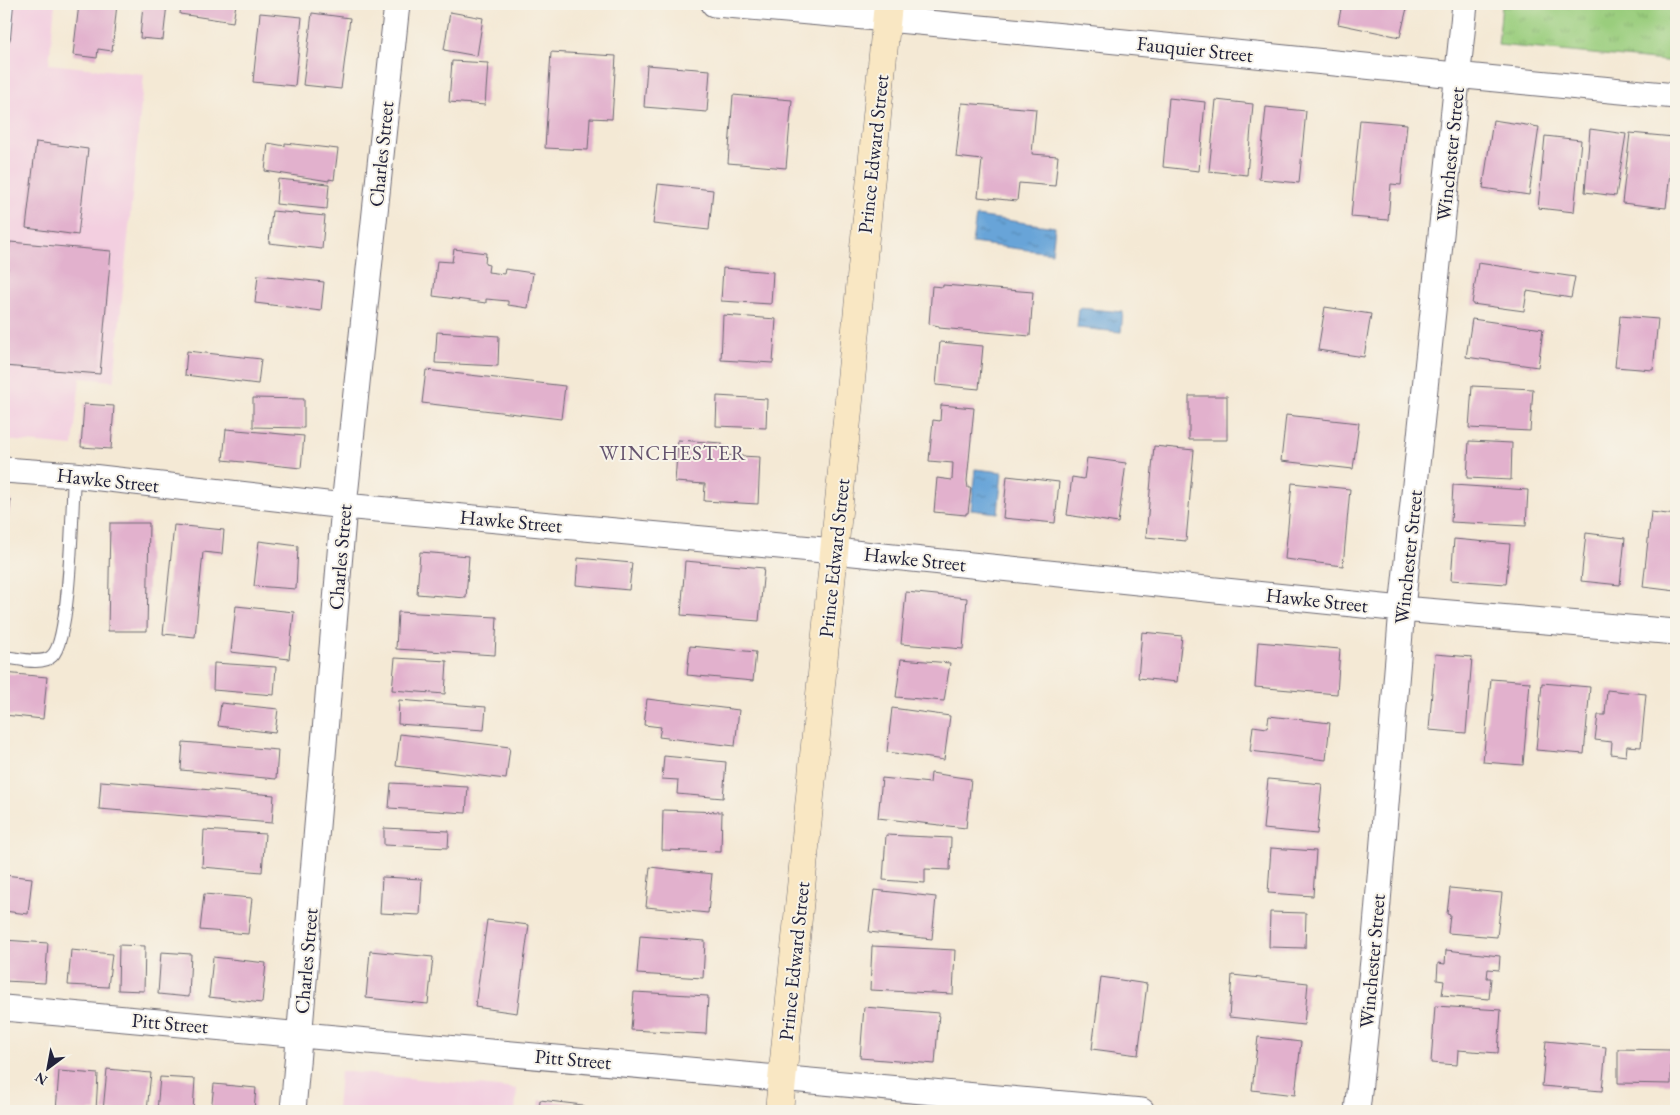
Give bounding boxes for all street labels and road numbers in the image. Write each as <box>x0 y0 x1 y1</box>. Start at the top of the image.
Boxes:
street label: Fauquier Street <box>1136 30 1255 68</box>
street label: Prince Edward Street <box>852 72 894 235</box>
street label: Winchester Street <box>1430 85 1470 222</box>
street label: Charles Street <box>363 99 400 208</box>
street label: Hawke Street <box>56 462 161 498</box>
street label: Prince Edward Street <box>813 476 855 639</box>
street label: Winchester Street <box>1388 488 1428 625</box>
street label: Charles Street <box>322 502 358 611</box>
street label: Hawke Street <box>459 504 564 538</box>
street label: Hawke Street <box>863 541 968 577</box>
street label: Hawke Street <box>1265 582 1370 618</box>
street label: Prince Edward Street <box>773 879 815 1042</box>
street label: Winchester Street <box>1353 892 1391 1029</box>
street label: Charles Street <box>288 906 324 1015</box>
street label: Pitt Street <box>131 1007 210 1039</box>
street label: Pitt Street <box>534 1043 613 1075</box>

